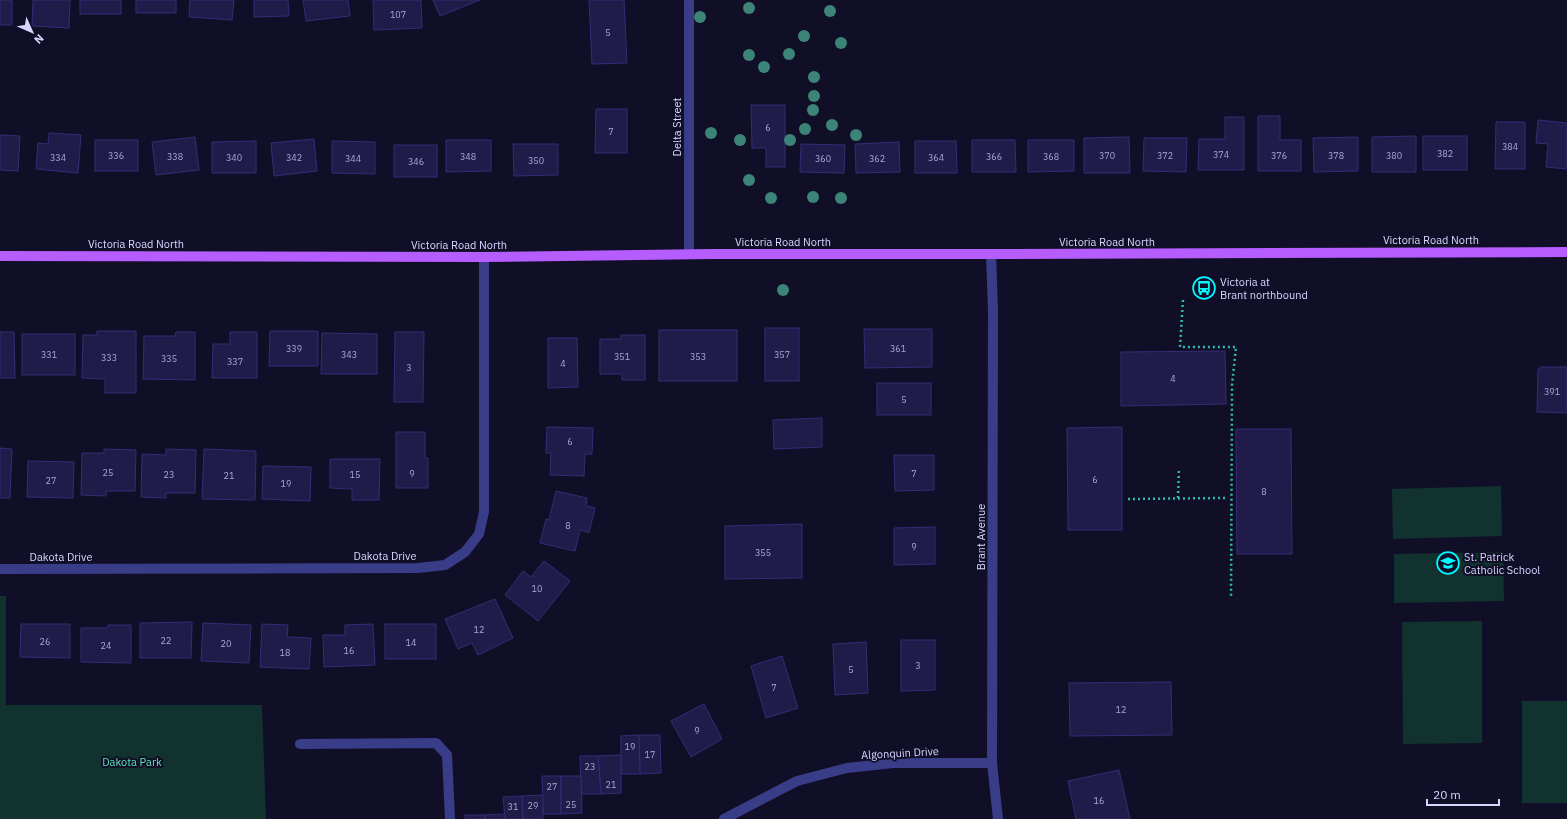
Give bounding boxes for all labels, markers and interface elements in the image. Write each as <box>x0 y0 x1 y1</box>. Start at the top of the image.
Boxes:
house number: 107 <box>390 9 406 20</box>
north arrow <box>12 12 52 52</box>
house number: 5 <box>605 27 611 38</box>
text: N <box>31 31 47 47</box>
street label: Delta Street <box>670 97 684 156</box>
house number: 6 <box>765 122 771 133</box>
house number: 7 <box>608 126 614 137</box>
house number: 384 <box>1502 141 1518 152</box>
house number: 382 <box>1437 148 1453 159</box>
house number: 374 <box>1213 149 1229 160</box>
house number: 336 <box>108 150 124 161</box>
house number: 370 <box>1099 150 1115 161</box>
house number: 372 <box>1157 150 1173 161</box>
house number: 376 <box>1271 150 1287 161</box>
house number: 378 <box>1328 150 1344 161</box>
house number: 380 <box>1386 150 1402 161</box>
house number: 338 <box>167 151 183 162</box>
house number: 348 <box>460 151 476 162</box>
house number: 366 <box>986 151 1002 162</box>
house number: 368 <box>1043 151 1059 162</box>
house number: 334 <box>50 152 66 163</box>
house number: 340 <box>226 152 242 163</box>
house number: 342 <box>286 152 302 163</box>
house number: 364 <box>928 152 944 163</box>
house number: 344 <box>345 153 361 164</box>
house number: 360 <box>815 153 831 164</box>
house number: 362 <box>869 153 885 164</box>
house number: 350 <box>528 155 544 166</box>
house number: 346 <box>408 156 424 167</box>
street label: Victoria Road North <box>1383 233 1479 247</box>
street label: Victoria Road North <box>735 235 831 249</box>
street label: Victoria Road North <box>1059 235 1155 249</box>
street label: Victoria Road North <box>88 237 184 251</box>
street label: Victoria Road North <box>411 238 507 252</box>
bus stop icon: Victoria at Brant northbound <box>1191 275 1217 301</box>
place label: Victoria at Brant northbound <box>1220 275 1308 302</box>
house number: 339 <box>286 343 302 354</box>
house number: 361 <box>890 343 906 354</box>
house number: 331 <box>41 349 57 360</box>
house number: 343 <box>341 349 357 360</box>
house number: 357 <box>774 349 790 360</box>
house number: 351 <box>614 351 630 362</box>
house number: 353 <box>690 351 706 362</box>
house number: 333 <box>101 352 117 363</box>
house number: 335 <box>161 353 177 364</box>
house number: 337 <box>227 356 243 367</box>
house number: 4 <box>560 358 566 369</box>
house number: 3 <box>406 362 412 373</box>
house number: 4 <box>1170 373 1176 384</box>
house number: 391 <box>1544 386 1560 397</box>
house number: 5 <box>901 394 907 405</box>
house number: 6 <box>567 436 573 447</box>
house number: 25 <box>103 467 113 478</box>
house number: 9 <box>409 468 415 479</box>
house number: 7 <box>911 468 917 479</box>
house number: 23 <box>164 469 174 480</box>
house number: 15 <box>350 469 360 480</box>
house number: 21 <box>224 470 234 481</box>
house number: 6 <box>1092 474 1098 485</box>
house number: 27 <box>46 475 56 486</box>
house number: 19 <box>281 478 291 489</box>
house number: 8 <box>1261 486 1267 497</box>
street label: Brant Avenue <box>974 504 988 570</box>
house number: 8 <box>565 520 571 531</box>
house number: 9 <box>911 541 917 552</box>
house number: 355 <box>755 547 771 558</box>
street label: Dakota Drive <box>354 549 416 563</box>
street label: Dakota Drive <box>30 550 92 564</box>
school or university icon: St. Patrick Catholic School <box>1435 550 1461 576</box>
place label: St. Patrick Catholic School <box>1464 550 1540 577</box>
house number: 10 <box>532 583 542 594</box>
house number: 12 <box>474 624 484 635</box>
house number: 22 <box>161 635 171 646</box>
house number: 26 <box>40 636 50 647</box>
house number: 14 <box>406 637 416 648</box>
house number: 20 <box>221 638 231 649</box>
house number: 24 <box>101 640 111 651</box>
house number: 16 <box>344 645 354 656</box>
house number: 18 <box>280 647 290 658</box>
house number: 3 <box>915 660 921 671</box>
house number: 5 <box>848 664 854 675</box>
house number: 7 <box>771 682 777 693</box>
house number: 12 <box>1116 704 1126 715</box>
house number: 9 <box>694 725 700 736</box>
house number: 19 <box>625 741 635 752</box>
street label: Algonquin Drive <box>861 744 939 762</box>
house number: 17 <box>645 749 655 760</box>
park label: Dakota Park <box>102 755 162 769</box>
house number: 23 <box>585 761 595 772</box>
house number: 21 <box>606 779 616 790</box>
house number: 27 <box>547 781 557 792</box>
scale bar <box>1427 781 1499 807</box>
text: 20 m <box>1433 787 1461 802</box>
house number: 16 <box>1094 795 1104 806</box>
house number: 25 <box>566 799 576 810</box>
house number: 29 <box>528 800 538 811</box>
house number: 31 <box>508 801 518 812</box>

